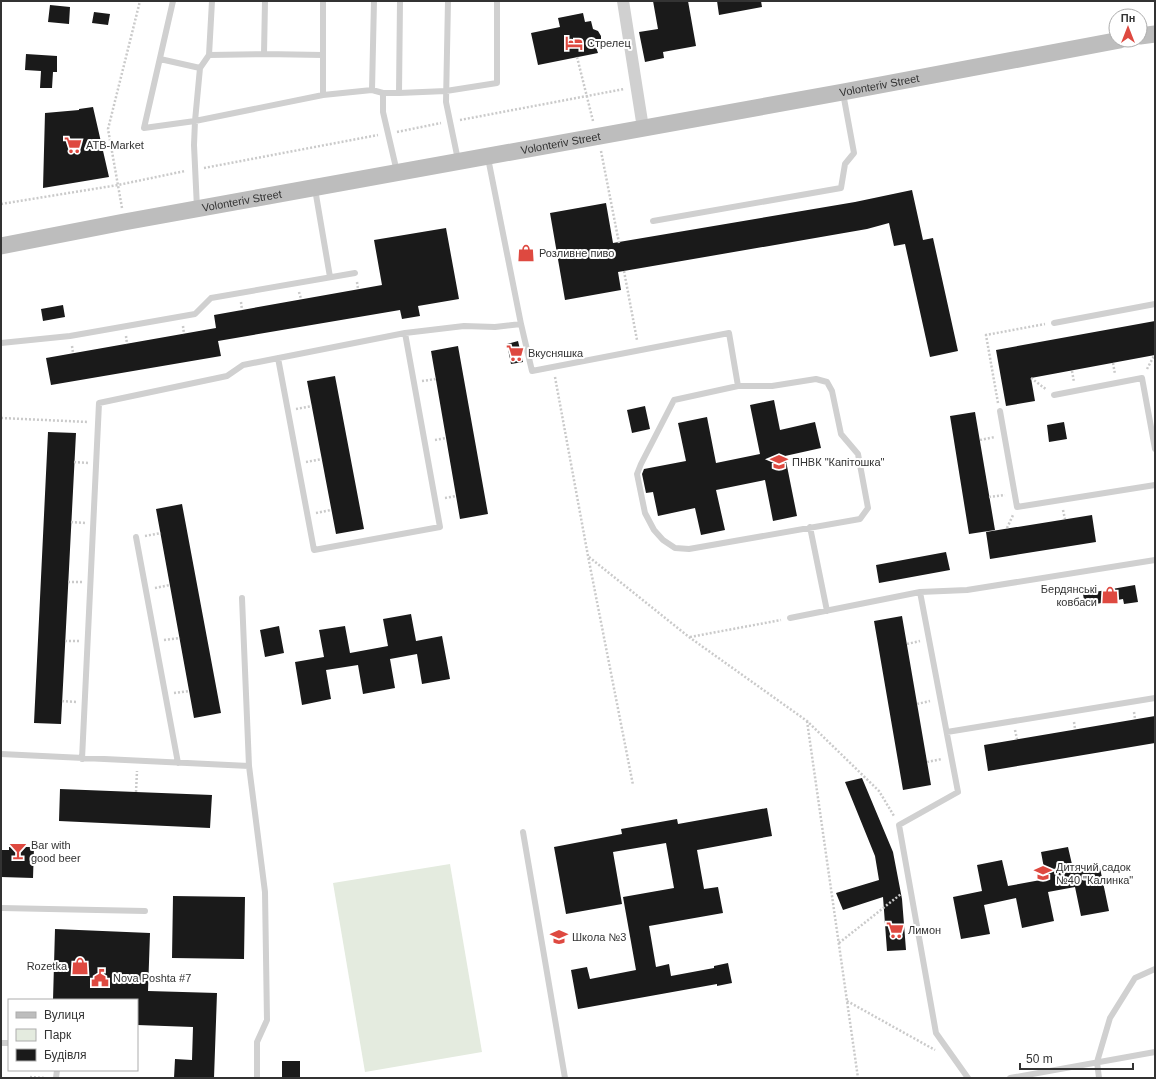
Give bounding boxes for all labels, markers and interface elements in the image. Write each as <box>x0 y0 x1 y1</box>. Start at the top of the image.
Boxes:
north arrow <box>1108 8 1148 48</box>
text: Пн <box>1121 12 1135 24</box>
hotel icon: Стрелец <box>564 33 584 53</box>
place label: Стрелец <box>587 37 631 49</box>
street label: Volonteriv Street <box>839 72 920 99</box>
street label: Volonteriv Street <box>520 130 601 156</box>
supermarket icon: ATB-Market <box>63 135 83 155</box>
place label: ATB-Market <box>86 139 144 151</box>
street label: Volonteriv Street <box>201 188 283 214</box>
shop icon: Розливне пиво <box>516 243 536 263</box>
place label: Розливне пиво <box>539 247 614 259</box>
supermarket icon: Вкусняшка <box>505 343 525 363</box>
place label: Вкусняшка <box>528 347 584 359</box>
school or university icon: ПНВК "Капітошка" <box>769 452 789 472</box>
place label: ПНВК "Капітошка" <box>792 456 885 468</box>
place label: Бердянські ковбаси <box>1041 583 1097 608</box>
shop icon: Бердянські ковбаси <box>1100 585 1120 605</box>
place label: Bar with good beer <box>31 839 81 864</box>
bar icon: Bar with good beer <box>8 841 28 861</box>
place label: Дитячий садок №40 "Калинка" <box>1056 861 1133 886</box>
school or university icon: Дитячий садок №40 "Калинка" <box>1033 863 1053 883</box>
supermarket icon: Лимон <box>885 920 905 940</box>
place label: Лимон <box>908 924 941 936</box>
school or university icon: Школа №3 <box>549 927 569 947</box>
place label: Школа №3 <box>572 931 626 943</box>
shop icon: Rozetka <box>70 956 90 976</box>
place label: Rozetka <box>27 960 68 972</box>
public building icon: Nova Poshta #7 <box>90 968 110 988</box>
place label: Nova Poshta #7 <box>113 972 191 984</box>
legend <box>8 999 138 1071</box>
text: Вулиця <box>44 1008 85 1022</box>
text: Парк <box>44 1028 72 1042</box>
scale bar <box>1020 1045 1133 1071</box>
text: Будівля <box>44 1048 86 1062</box>
text: 50 m <box>1026 1052 1053 1066</box>

